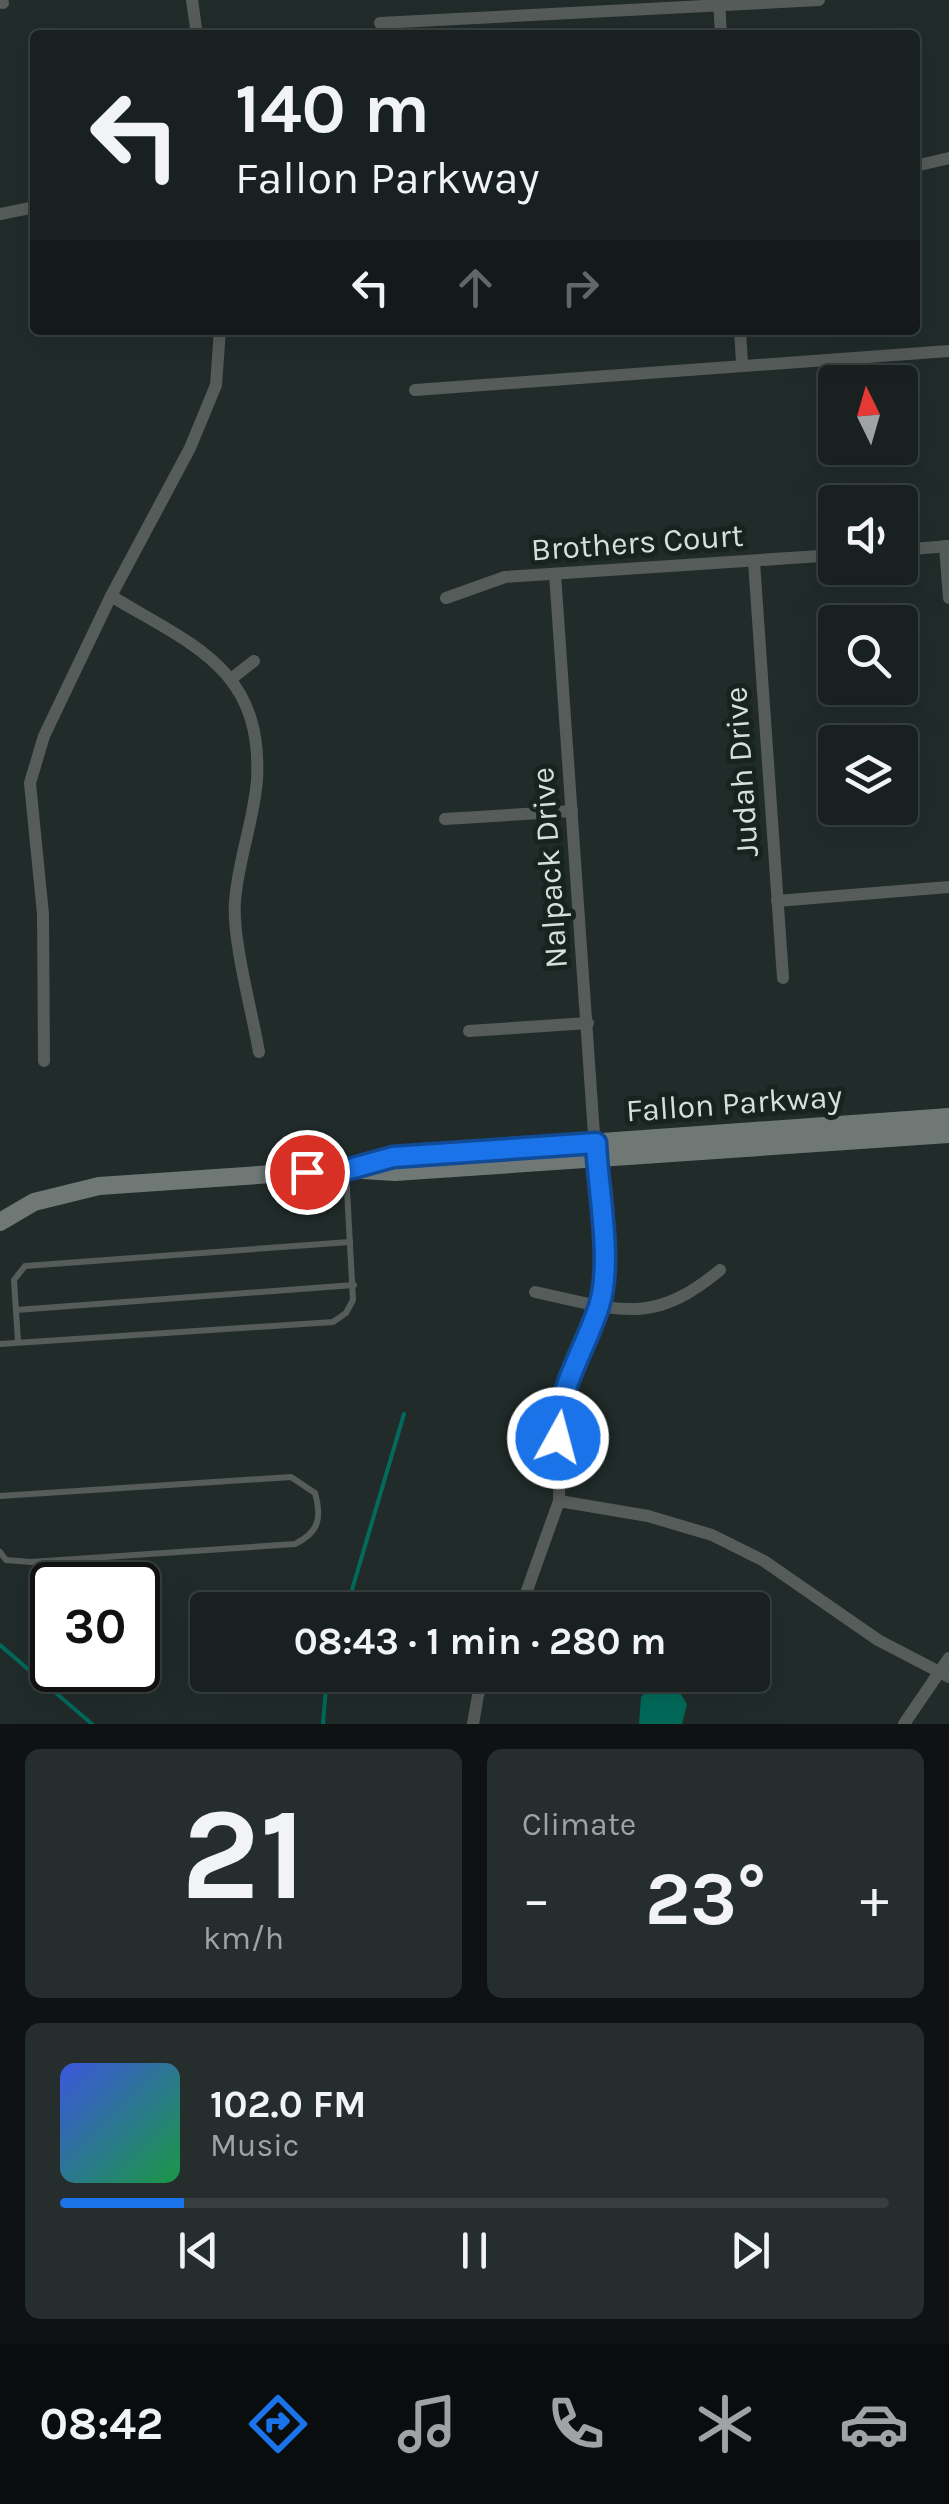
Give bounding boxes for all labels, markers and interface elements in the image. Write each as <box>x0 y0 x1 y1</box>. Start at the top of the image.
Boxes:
text: 140 m <box>235 68 430 150</box>
icon: left <box>70 70 200 200</box>
text: Fallon Parkway <box>235 152 540 204</box>
icon: left <box>343 260 398 315</box>
icon: ahead <box>448 260 503 315</box>
icon: right <box>553 260 608 315</box>
north arrow <box>818 365 918 465</box>
map controls <box>818 365 918 825</box>
button: sound <box>818 485 918 585</box>
street label: Brothers Court <box>530 517 744 568</box>
button: search <box>818 605 918 705</box>
street label: Judah Drive <box>717 686 766 858</box>
button: layers <box>818 725 918 825</box>
street label: Nalpack Drive <box>524 766 575 970</box>
street label: Fallon Parkway <box>625 1077 843 1130</box>
pin <box>265 1130 350 1215</box>
icon: arrive <box>280 1145 335 1200</box>
position arrow <box>506 1386 610 1490</box>
speed limit sign: 30 <box>30 1562 160 1692</box>
text: 08:43 · 1 min · 280 m <box>294 1619 666 1664</box>
text: 21 <box>181 1779 306 1931</box>
text: Climate <box>522 1806 636 1843</box>
text: 23° <box>645 1855 766 1943</box>
text: − <box>522 1867 551 1931</box>
text: + <box>860 1867 889 1931</box>
text: km/h <box>203 1920 284 1957</box>
text: 102.0 FM <box>210 2082 366 2127</box>
text: Music <box>210 2127 299 2164</box>
icon: previous <box>171 2223 226 2278</box>
icon: pause <box>447 2223 502 2278</box>
icon: next <box>723 2223 778 2278</box>
icon: directions <box>243 2389 313 2459</box>
icon: music <box>392 2389 462 2459</box>
icon: phone <box>541 2389 611 2459</box>
icon: climate <box>690 2389 760 2459</box>
icon: car <box>839 2389 909 2459</box>
text: 08:42 <box>40 2398 163 2450</box>

